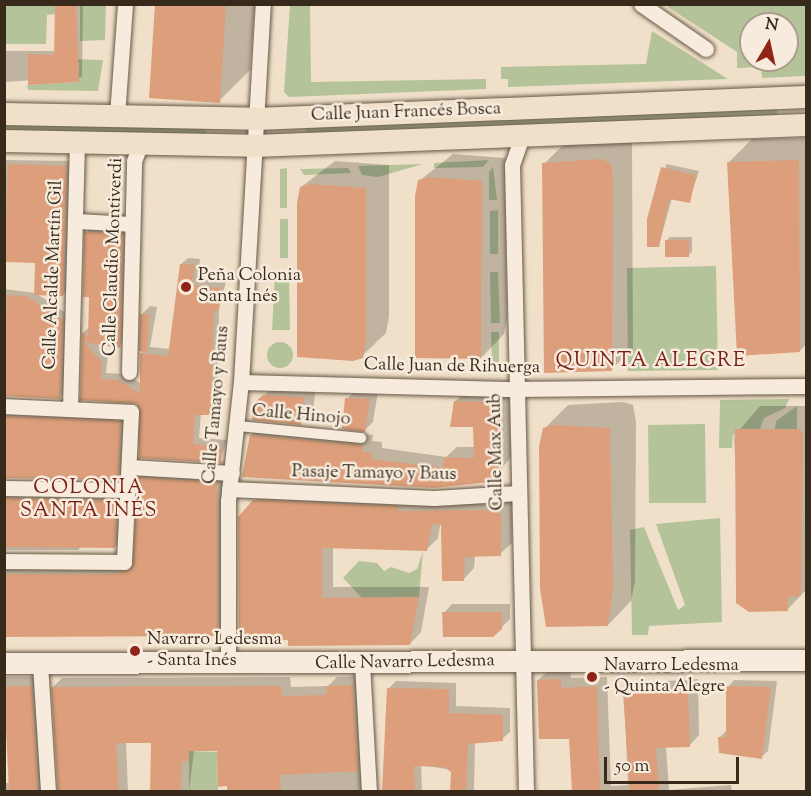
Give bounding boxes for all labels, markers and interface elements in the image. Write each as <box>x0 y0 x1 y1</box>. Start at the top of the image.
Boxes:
north arrow <box>739 12 799 72</box>
text: N <box>763 13 780 38</box>
street label: Calle Juan Francés Bosca <box>311 99 501 127</box>
street label: Calle Claudio Montiverdi <box>100 157 128 357</box>
street label: Calle Alcalde Martín Gil <box>40 180 68 370</box>
place label: Peña Colonia Santa Inés <box>198 266 301 308</box>
marker: Peña Colonia Santa Inés <box>179 280 193 294</box>
street label: Calle Tamayo y Baus <box>199 325 235 485</box>
district label: QUINTA ALEGRE <box>555 349 747 373</box>
street label: Calle Juan de Rihuerga <box>364 355 540 379</box>
street label: Calle Max Aub <box>485 393 509 511</box>
street label: Calle Hinojo <box>251 401 351 431</box>
street label: Pasaje Tamayo y Baus <box>291 462 457 486</box>
district label: COLONIA SANTA INÉS <box>20 476 158 523</box>
place label: Navarro Ledesma - Santa Inés <box>147 630 282 672</box>
marker: Navarro Ledesma - Santa Inés <box>128 644 142 658</box>
street label: Calle Navarro Ledesma <box>315 651 495 675</box>
place label: Navarro Ledesma - Quinta Alegre <box>604 656 739 698</box>
marker: Navarro Ledesma - Quinta Alegre <box>585 670 599 684</box>
scale bar <box>607 745 742 783</box>
text: 50 m <box>615 754 649 780</box>

